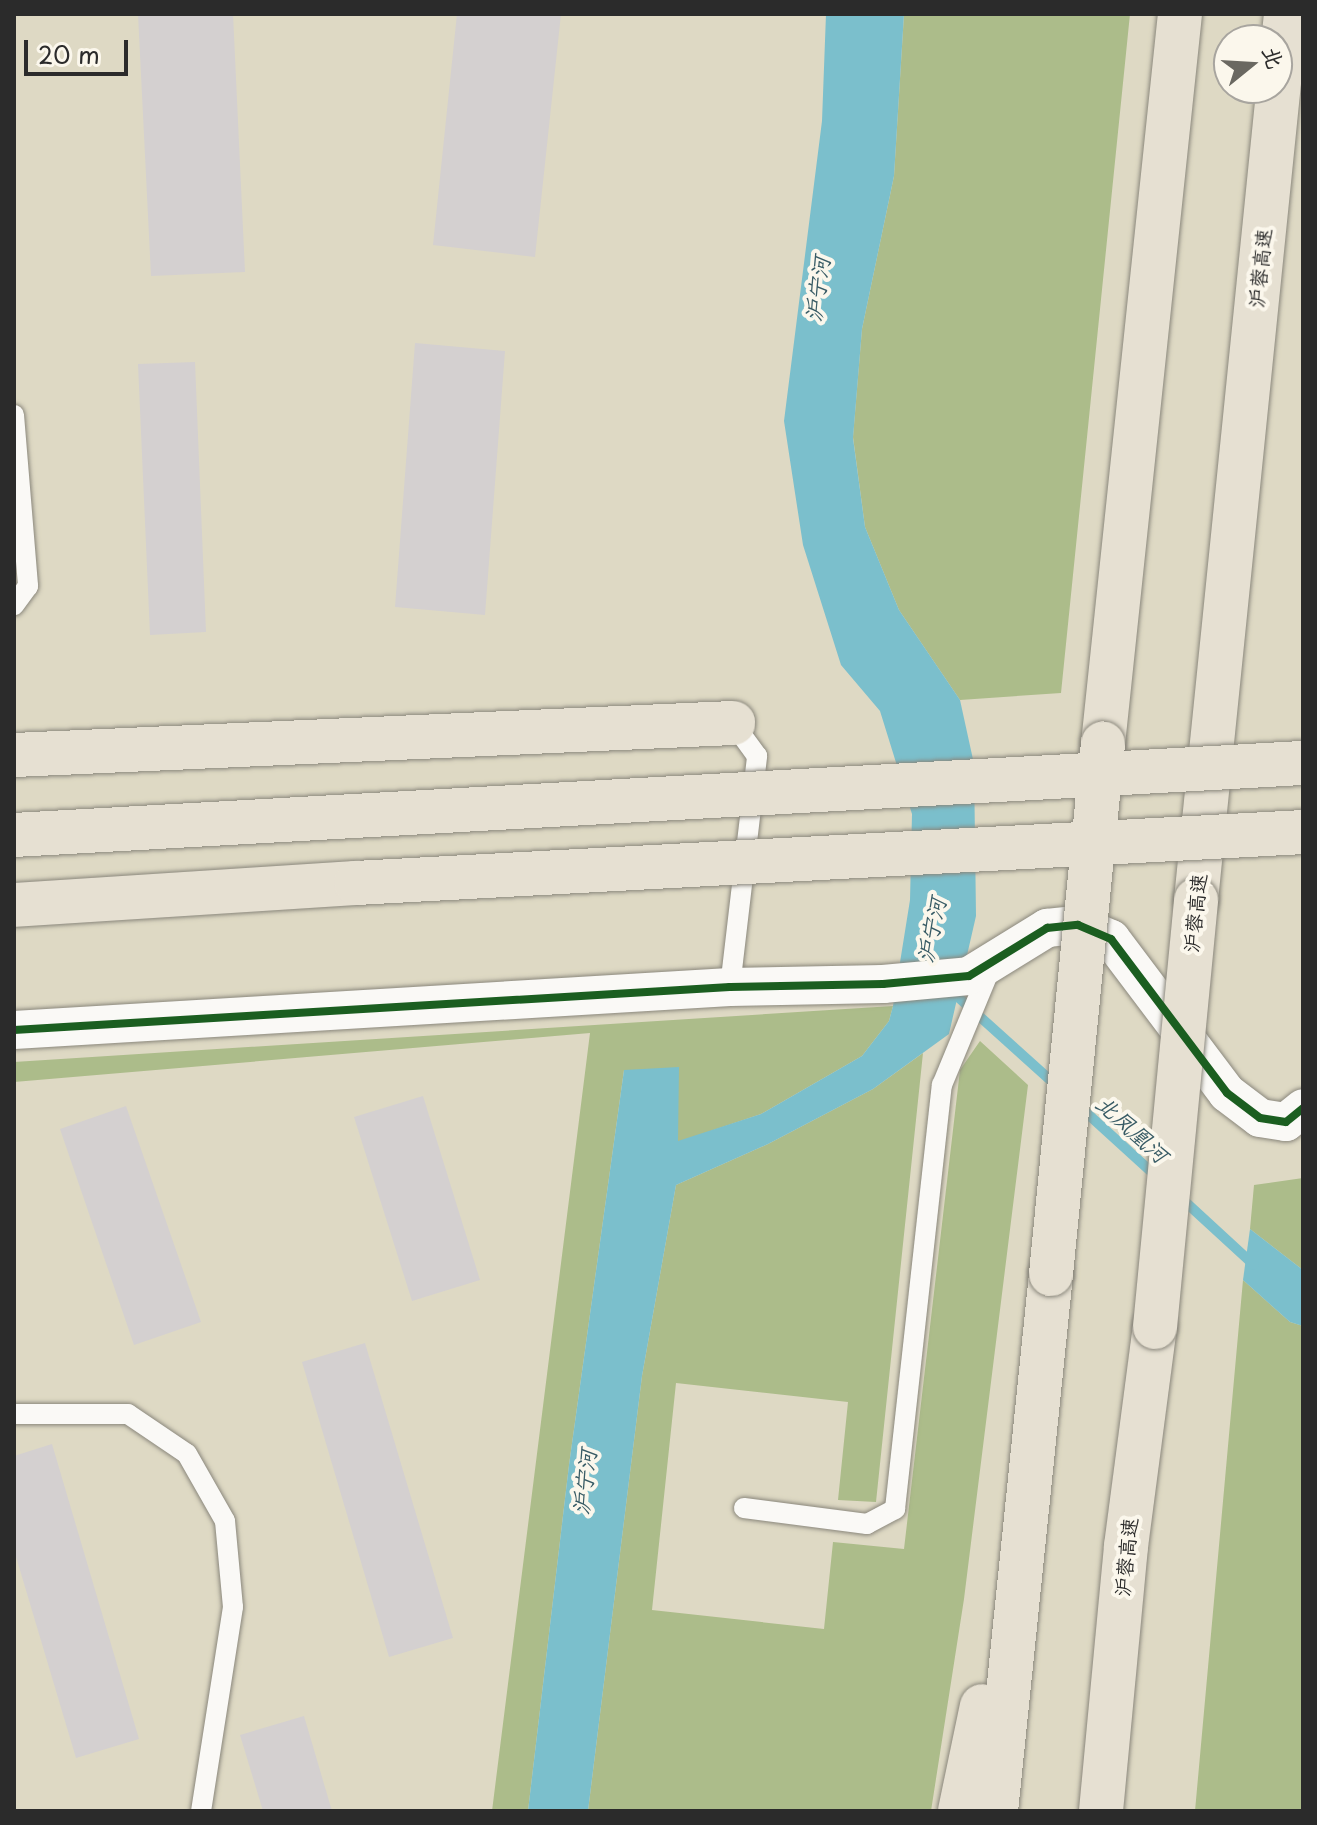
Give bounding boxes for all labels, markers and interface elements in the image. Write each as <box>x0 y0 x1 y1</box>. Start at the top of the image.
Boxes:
scale bar <box>28 24 132 74</box>
north arrow <box>1213 24 1293 104</box>
text: 20 m <box>38 36 100 72</box>
text: 北 <box>1255 41 1293 73</box>
street label: 沪蓉高速 <box>1244 227 1276 309</box>
water label: 沪宁河 <box>798 254 834 324</box>
street label: 沪蓉高速 <box>1179 872 1211 954</box>
water label: 沪宁河 <box>910 895 950 965</box>
water label: 北凤凰河 <box>1091 1089 1175 1167</box>
water label: 沪宁河 <box>566 1448 600 1516</box>
street label: 沪蓉高速 <box>1110 1516 1142 1598</box>

